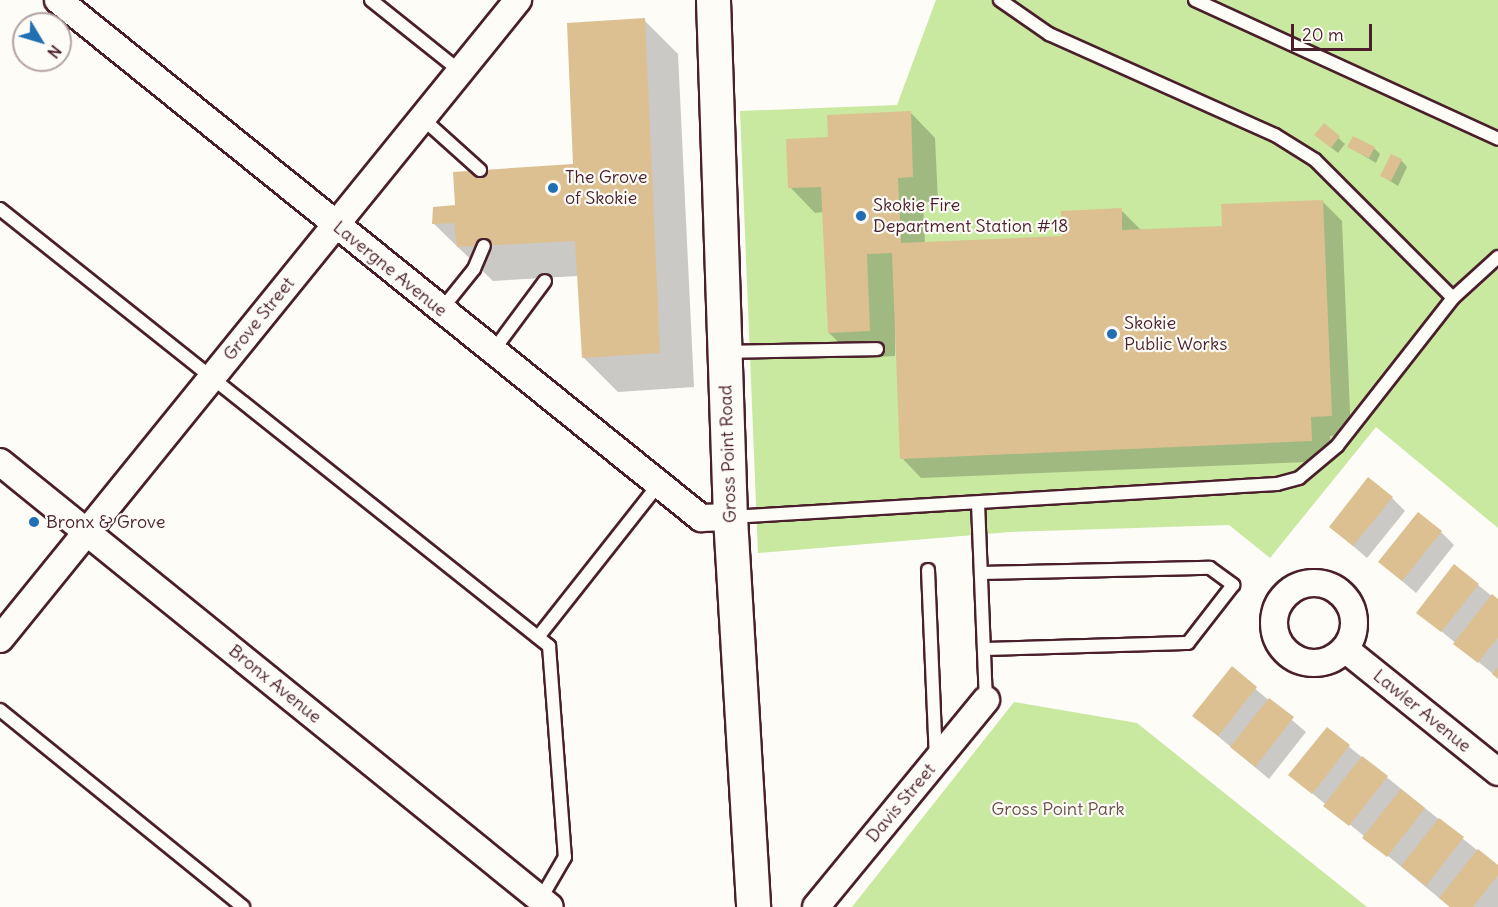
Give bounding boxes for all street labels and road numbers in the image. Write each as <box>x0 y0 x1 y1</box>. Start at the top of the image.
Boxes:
street label: Lavergne Avenue <box>329 216 451 322</box>
street label: Grove Street <box>219 273 299 365</box>
street label: Gross Point Road <box>715 384 741 524</box>
street label: Bronx Avenue <box>224 640 326 728</box>
street label: Lawler Avenue <box>1369 665 1475 757</box>
street label: Davis Street <box>862 759 940 847</box>

